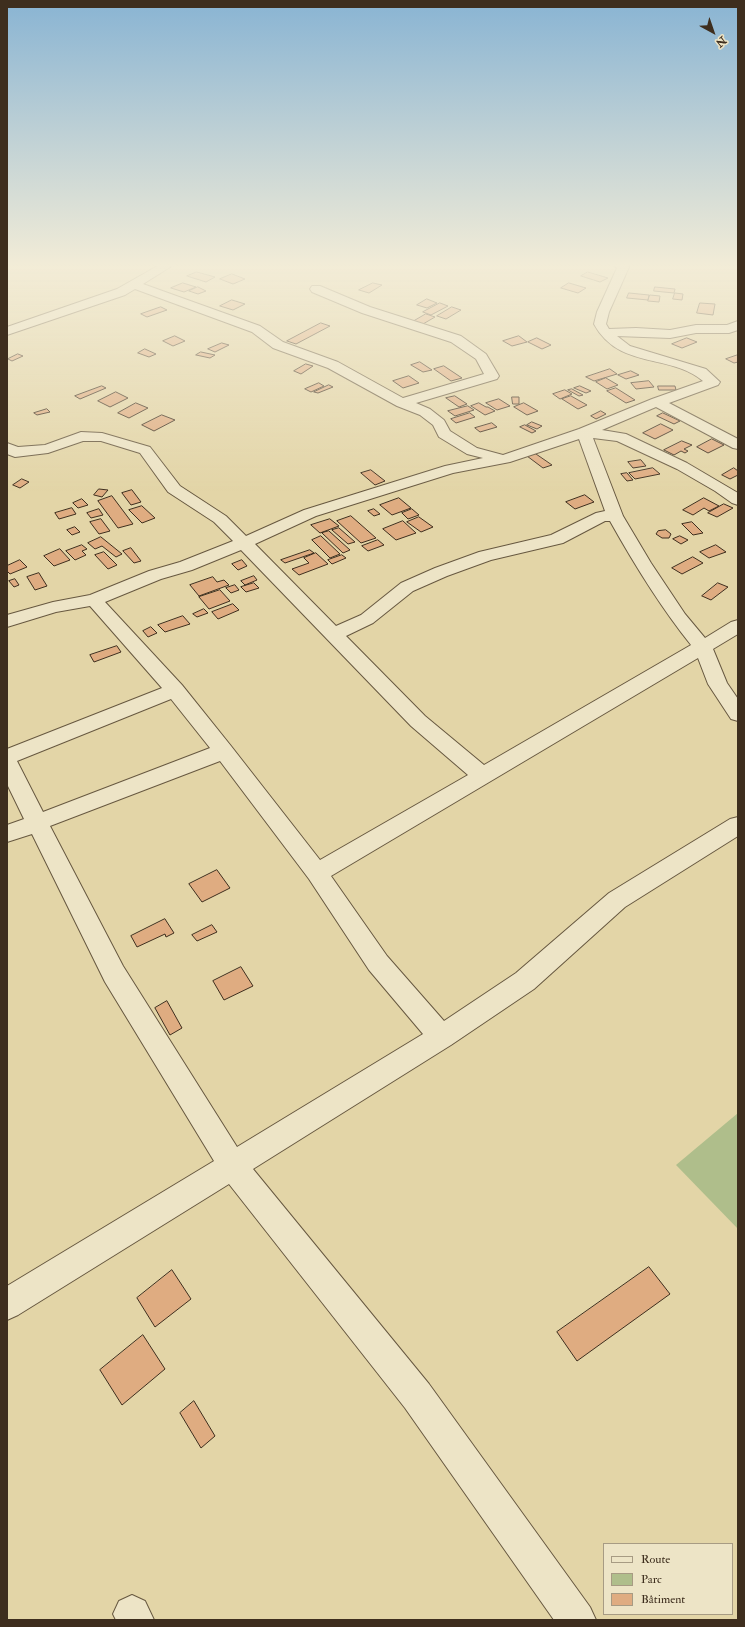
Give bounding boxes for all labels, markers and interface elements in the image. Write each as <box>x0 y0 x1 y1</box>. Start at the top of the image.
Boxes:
north arrow <box>693 12 733 52</box>
text: N <box>713 33 729 50</box>
legend <box>603 1543 733 1615</box>
text: Route <box>641 1552 670 1567</box>
text: Parc <box>641 1572 662 1587</box>
text: Bâtiment <box>641 1592 685 1607</box>

